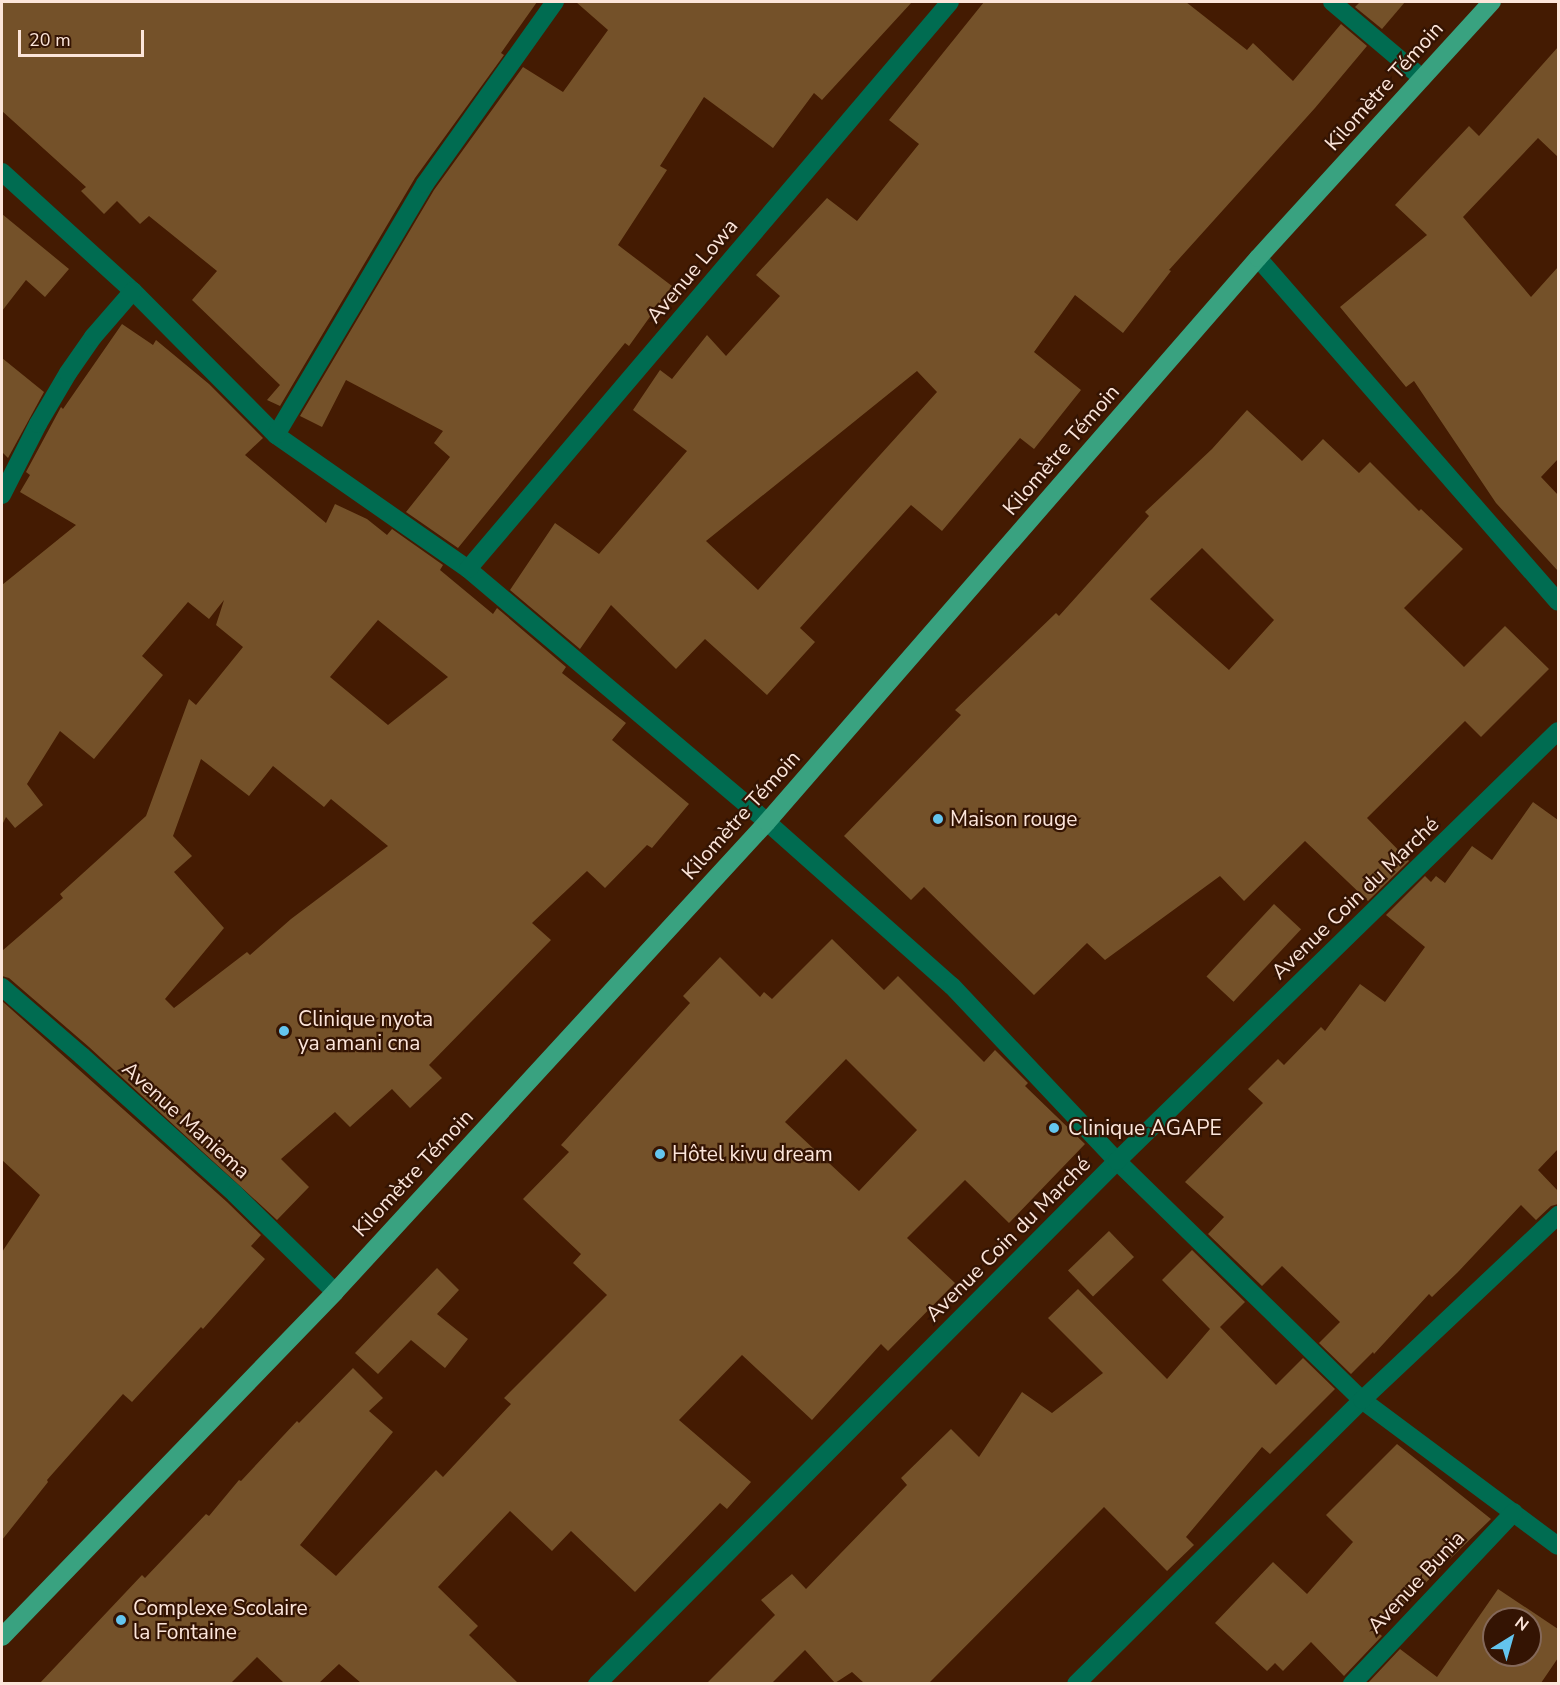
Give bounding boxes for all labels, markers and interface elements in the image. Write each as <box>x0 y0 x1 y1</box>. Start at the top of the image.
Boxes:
street label: Kilomètre Témoin <box>1319 16 1449 156</box>
scale bar <box>21 18 147 56</box>
text: 20 m <box>29 28 71 52</box>
street label: Avenue Lowa <box>641 214 743 328</box>
street label: Kilomètre Témoin <box>997 380 1125 520</box>
street label: Kilomètre Témoin <box>676 745 806 885</box>
place label: Maison rouge <box>950 806 1077 832</box>
marker: Maison rouge <box>931 812 945 826</box>
street label: Avenue Coin du Marché <box>1266 812 1444 984</box>
place label: Clinique nyota ya amani cna <box>298 1006 433 1056</box>
marker: Clinique nyota ya amani cna <box>275 1022 293 1040</box>
street label: Avenue Maniema <box>117 1056 255 1184</box>
street label: Kilomètre Témoin <box>348 1104 478 1242</box>
place label: Clinique AGAPE <box>1068 1115 1222 1141</box>
marker: Clinique AGAPE <box>1045 1119 1063 1137</box>
place label: Hôtel kivu dream <box>672 1141 833 1167</box>
marker: Hôtel kivu dream <box>653 1147 667 1161</box>
street label: Avenue Coin du Marché <box>920 1151 1096 1327</box>
street label: Avenue Bunia <box>1362 1526 1470 1638</box>
place label: Complexe Scolaire la Fontaine <box>133 1595 308 1645</box>
north arrow <box>1482 1607 1542 1667</box>
text: N <box>1510 1612 1533 1637</box>
marker: Complexe Scolaire la Fontaine <box>114 1613 128 1627</box>

